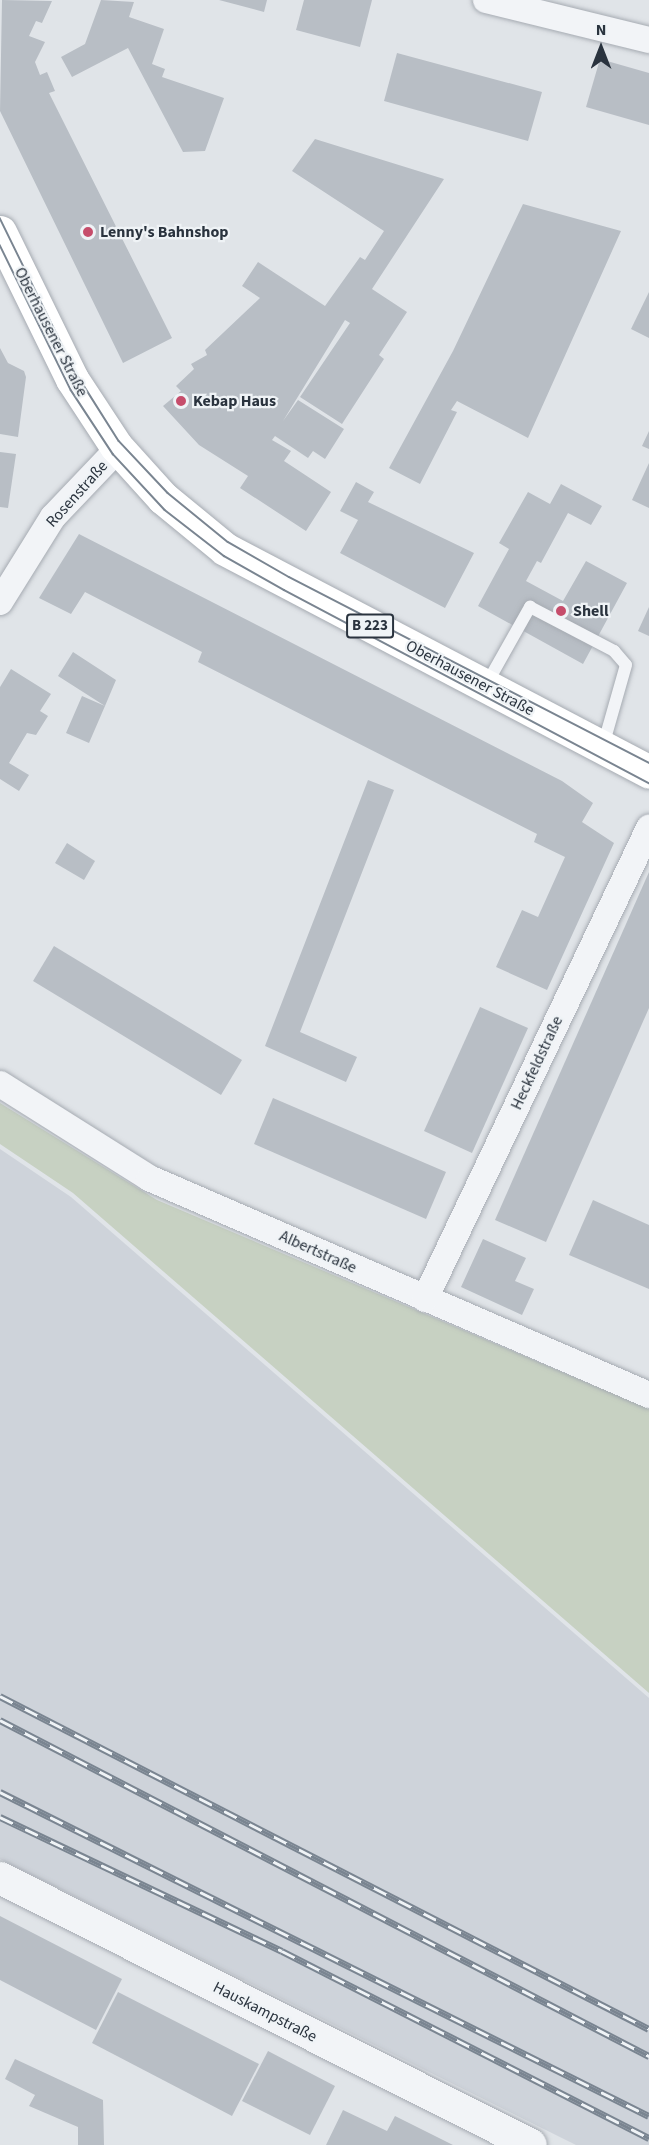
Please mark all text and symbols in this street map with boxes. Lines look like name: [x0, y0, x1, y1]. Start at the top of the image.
north arrow: [571, 18, 631, 78]
text: N: [596, 19, 606, 41]
place label: Lenny's Bahnshop: [100, 222, 228, 242]
marker: Lenny's Bahnshop: [81, 225, 95, 239]
street label: Oberhausener Straße: [10, 264, 92, 400]
place label: Kebap Haus: [193, 391, 276, 411]
marker: Kebap Haus: [174, 394, 188, 408]
street label: Rosenstraße: [42, 457, 112, 531]
place label: Shell: [573, 601, 608, 621]
marker: Shell: [554, 604, 568, 618]
road number: B 223: [346, 614, 394, 638]
street label: Oberhausener Straße: [403, 636, 537, 720]
street label: Heckfeldstraße: [507, 1013, 567, 1113]
street label: Albertstraße: [276, 1226, 360, 1278]
street label: Hauskampstraße: [210, 1978, 320, 2046]

